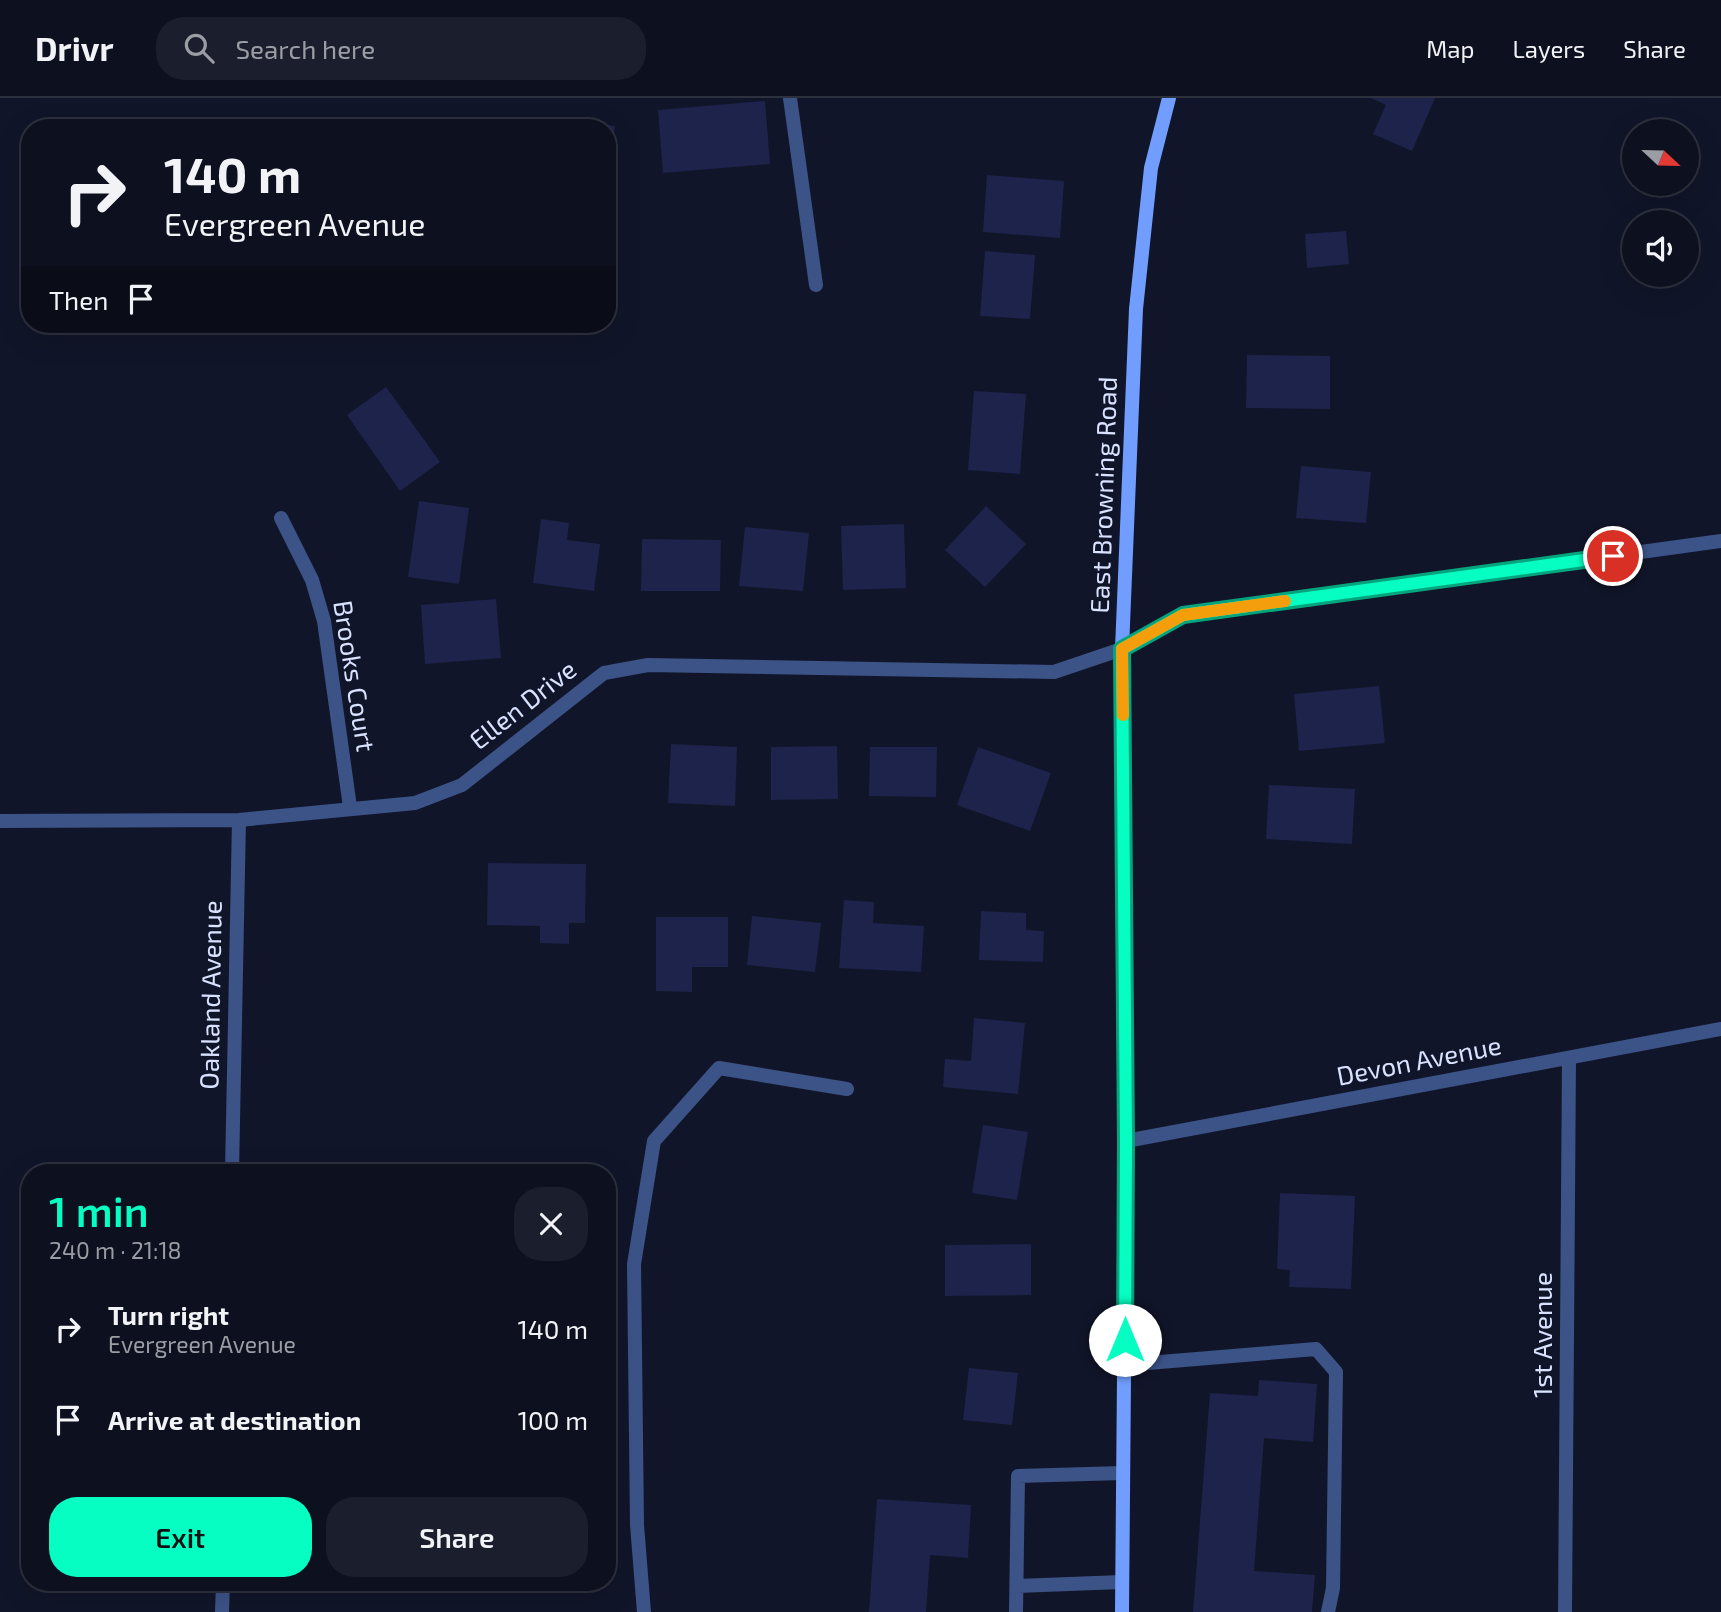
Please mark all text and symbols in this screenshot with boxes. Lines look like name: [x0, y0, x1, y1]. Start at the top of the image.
search box: [156, 17, 646, 80]
text: Drivr: [35, 28, 114, 68]
icon: search: [180, 29, 218, 67]
text: Search here: [236, 33, 375, 64]
text: Map: [1426, 34, 1474, 63]
text: Layers: [1512, 34, 1585, 63]
text: Share: [1623, 34, 1686, 63]
north arrow: [1622, 119, 1699, 196]
map controls: [1622, 119, 1699, 287]
text: 140 m: [164, 144, 301, 203]
icon: right: [49, 147, 140, 238]
text: Evergreen Avenue: [164, 204, 425, 242]
button: sound: [1622, 210, 1699, 287]
icon: arrive: [122, 280, 160, 318]
text: Then: [49, 284, 108, 315]
street label: East Browning Road: [1083, 376, 1122, 614]
pin: [1583, 526, 1643, 586]
icon: arrive: [1594, 537, 1632, 575]
street label: Brooks Court: [328, 598, 383, 754]
street label: Ellen Drive: [463, 653, 582, 755]
street label: Oakland Avenue: [192, 900, 227, 1090]
street label: Devon Avenue: [1334, 1028, 1504, 1091]
text: 1 min: [49, 1185, 149, 1235]
button: close: [514, 1187, 588, 1261]
text: 240 m · 21:18: [49, 1236, 182, 1264]
street label: 1st Avenue: [1526, 1272, 1557, 1398]
text: Turn right: [108, 1299, 229, 1330]
position arrow: [1088, 1303, 1162, 1377]
icon: right: [49, 1310, 87, 1348]
text: 140 m: [517, 1313, 588, 1344]
text: Evergreen Avenue: [108, 1330, 296, 1358]
icon: arrive: [49, 1401, 87, 1439]
text: Arrive at destination: [108, 1404, 361, 1435]
text: 100 m: [518, 1404, 588, 1435]
button: Exit: [49, 1497, 312, 1577]
button: Share: [326, 1497, 588, 1577]

